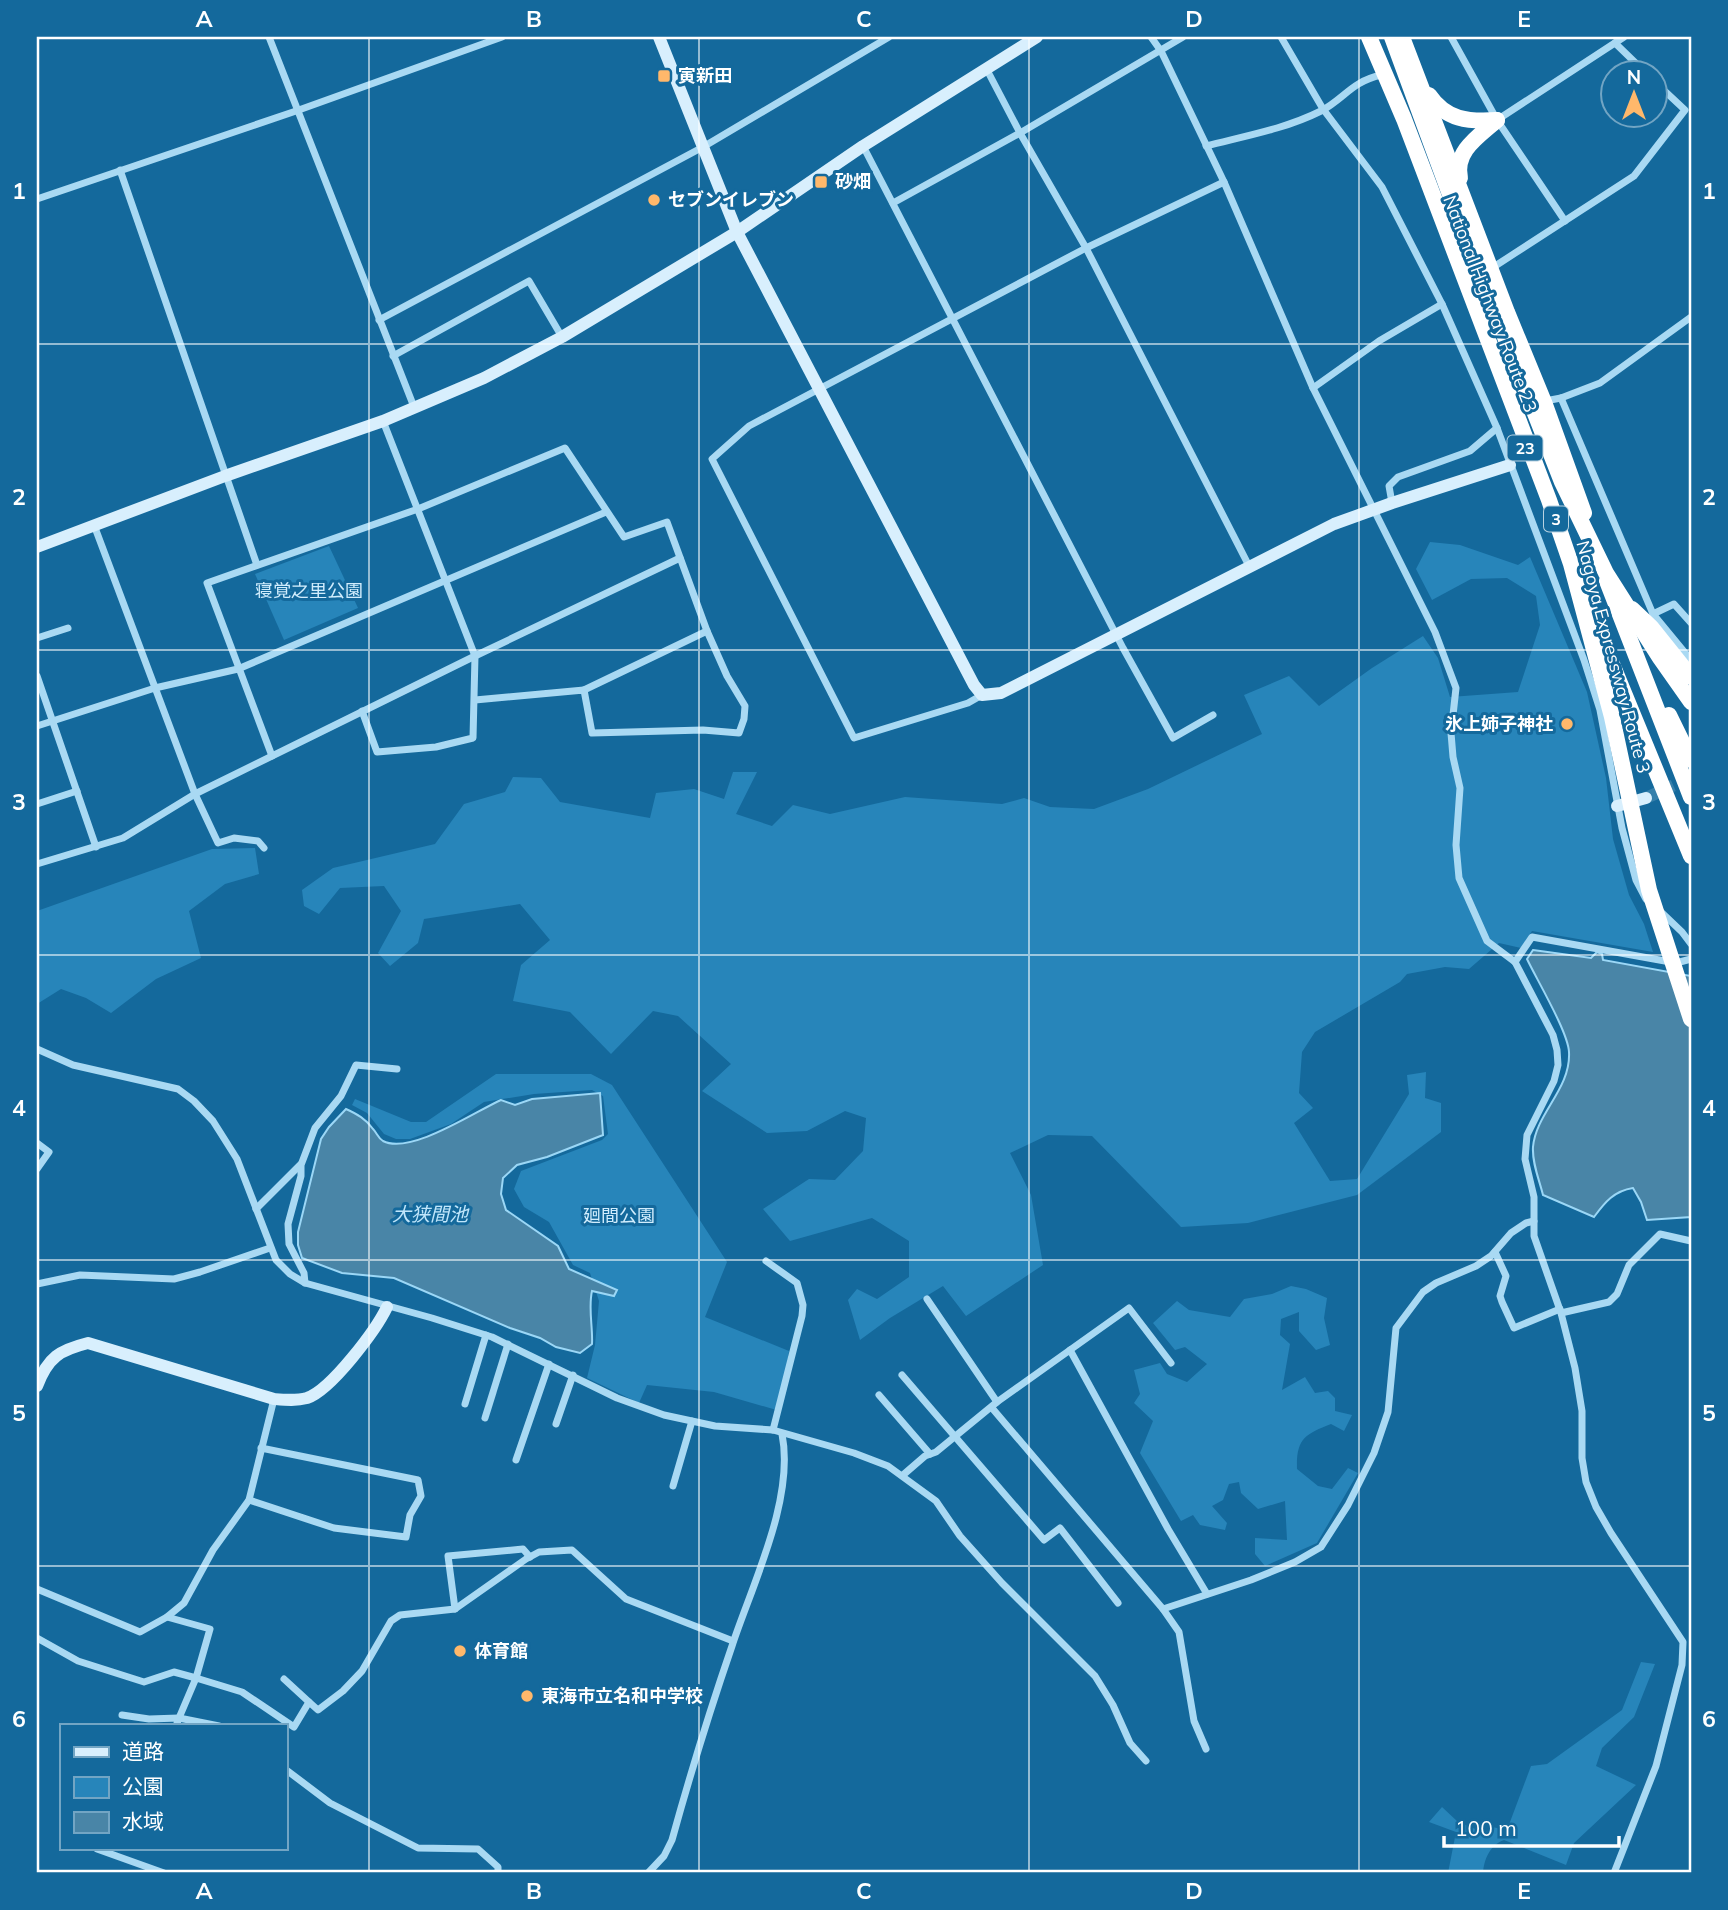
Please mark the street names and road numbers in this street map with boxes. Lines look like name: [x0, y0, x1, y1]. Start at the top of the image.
street label: National Highway Route 23: [1438, 192, 1542, 416]
road number: 23: [1508, 436, 1542, 461]
road number: 3: [1544, 506, 1568, 532]
street label: Nagoya Expressway Route 3: [1571, 538, 1656, 776]

